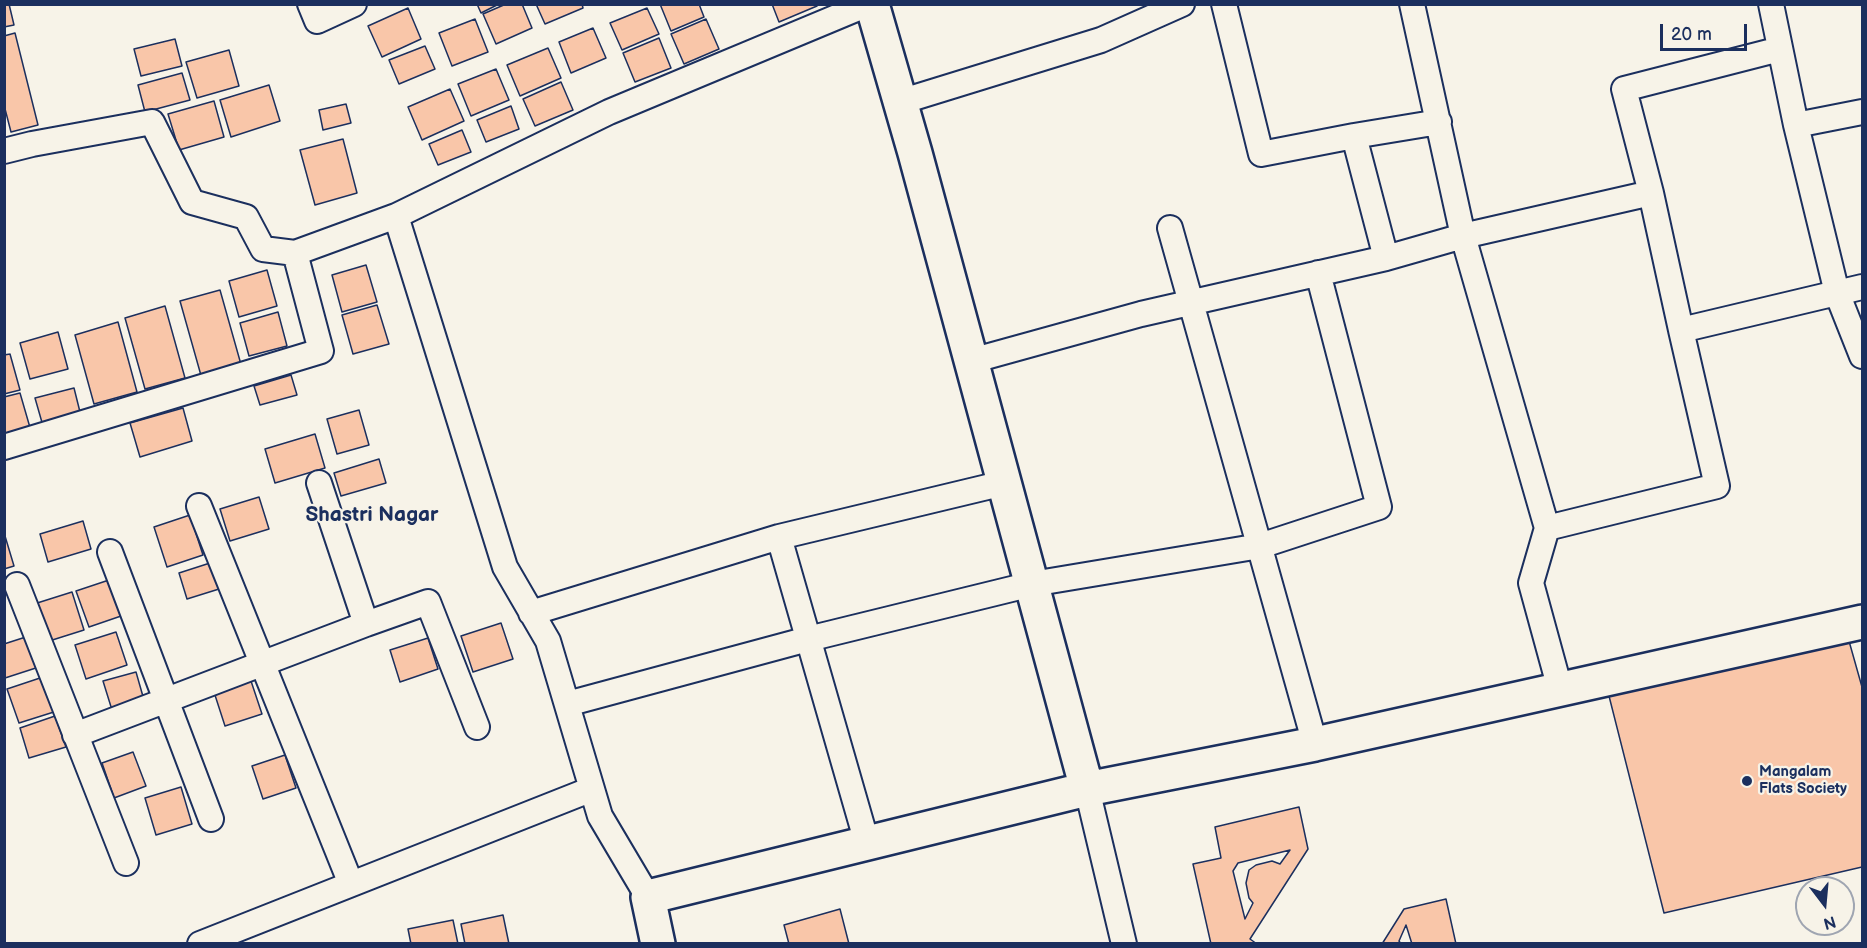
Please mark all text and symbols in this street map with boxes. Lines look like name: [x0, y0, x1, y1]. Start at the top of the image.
scale bar: [1663, 12, 1750, 50]
text: 20 m: [1671, 24, 1712, 45]
district label: Shastri Nagar: [306, 503, 438, 529]
place label: Mangalam Flats Society: [1759, 763, 1847, 798]
marker: Mangalam Flats Society: [1740, 774, 1754, 788]
north arrow: [1795, 876, 1855, 936]
text: N: [1821, 911, 1838, 933]

